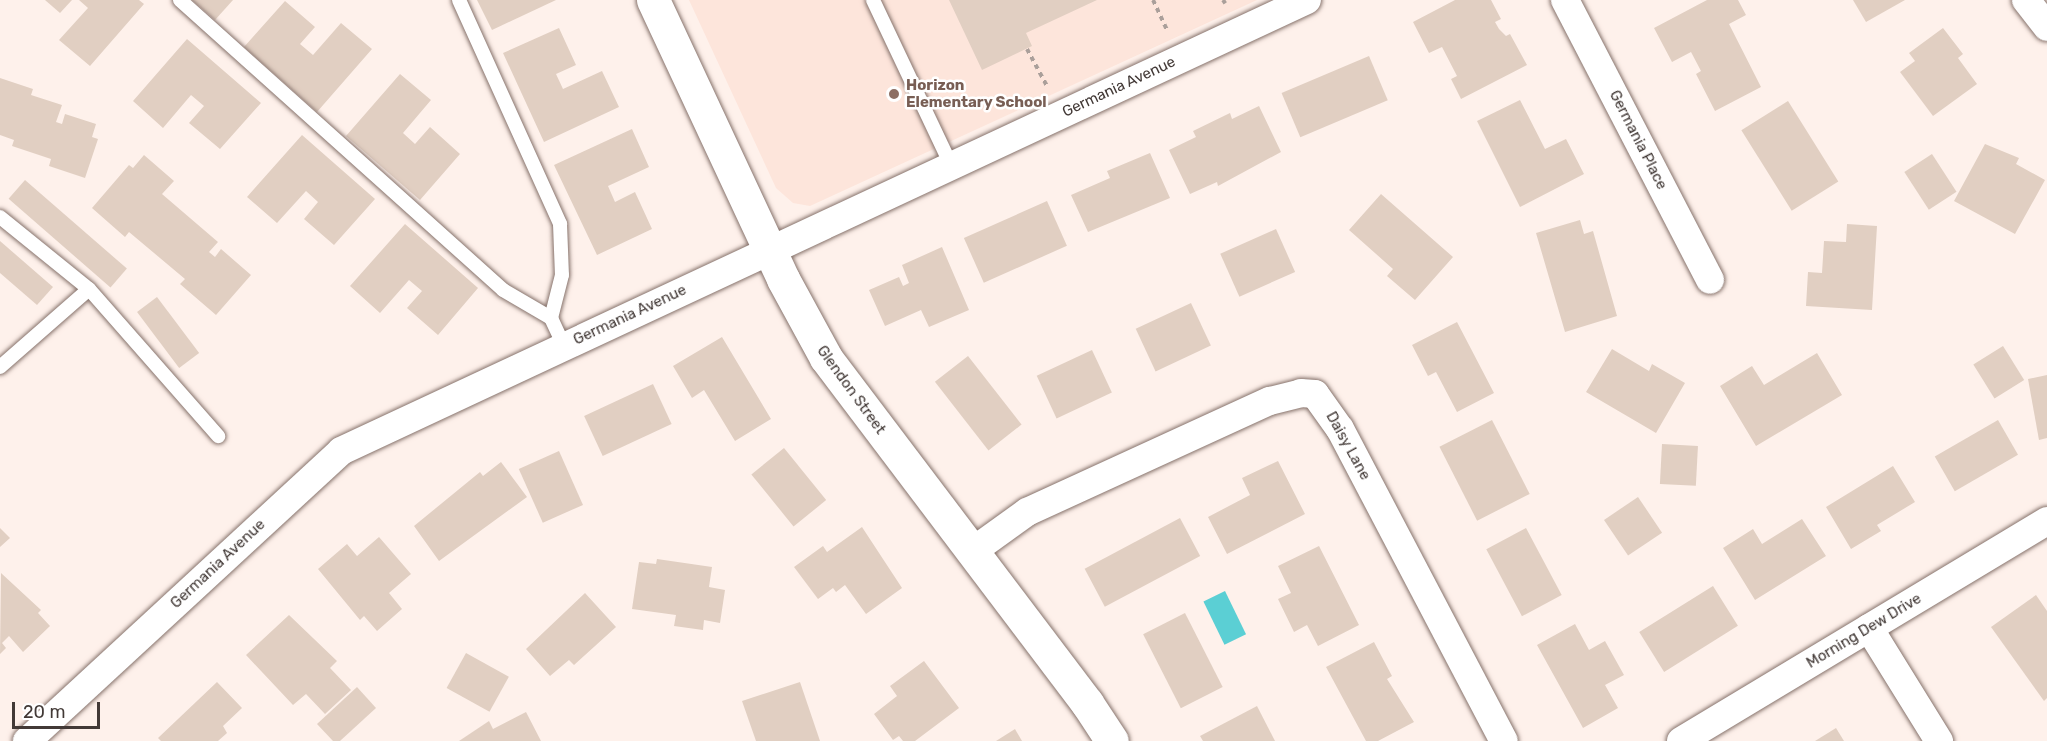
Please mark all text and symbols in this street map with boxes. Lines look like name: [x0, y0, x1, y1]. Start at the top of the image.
street label: Germania Avenue: [1059, 53, 1179, 121]
place label: Horizon Elementary School: [906, 76, 1047, 111]
marker: Horizon Elementary School: [887, 87, 901, 101]
street label: Germania Place: [1605, 87, 1671, 193]
street label: Germania Avenue: [570, 281, 690, 349]
street label: Glendon Street: [813, 342, 889, 438]
street label: Daisy Lane: [1322, 408, 1374, 484]
street label: Germania Avenue: [167, 515, 269, 613]
street label: Morning Dew Drive: [1803, 590, 1925, 672]
scale bar: [15, 690, 104, 728]
text: 20 m: [23, 701, 65, 723]

